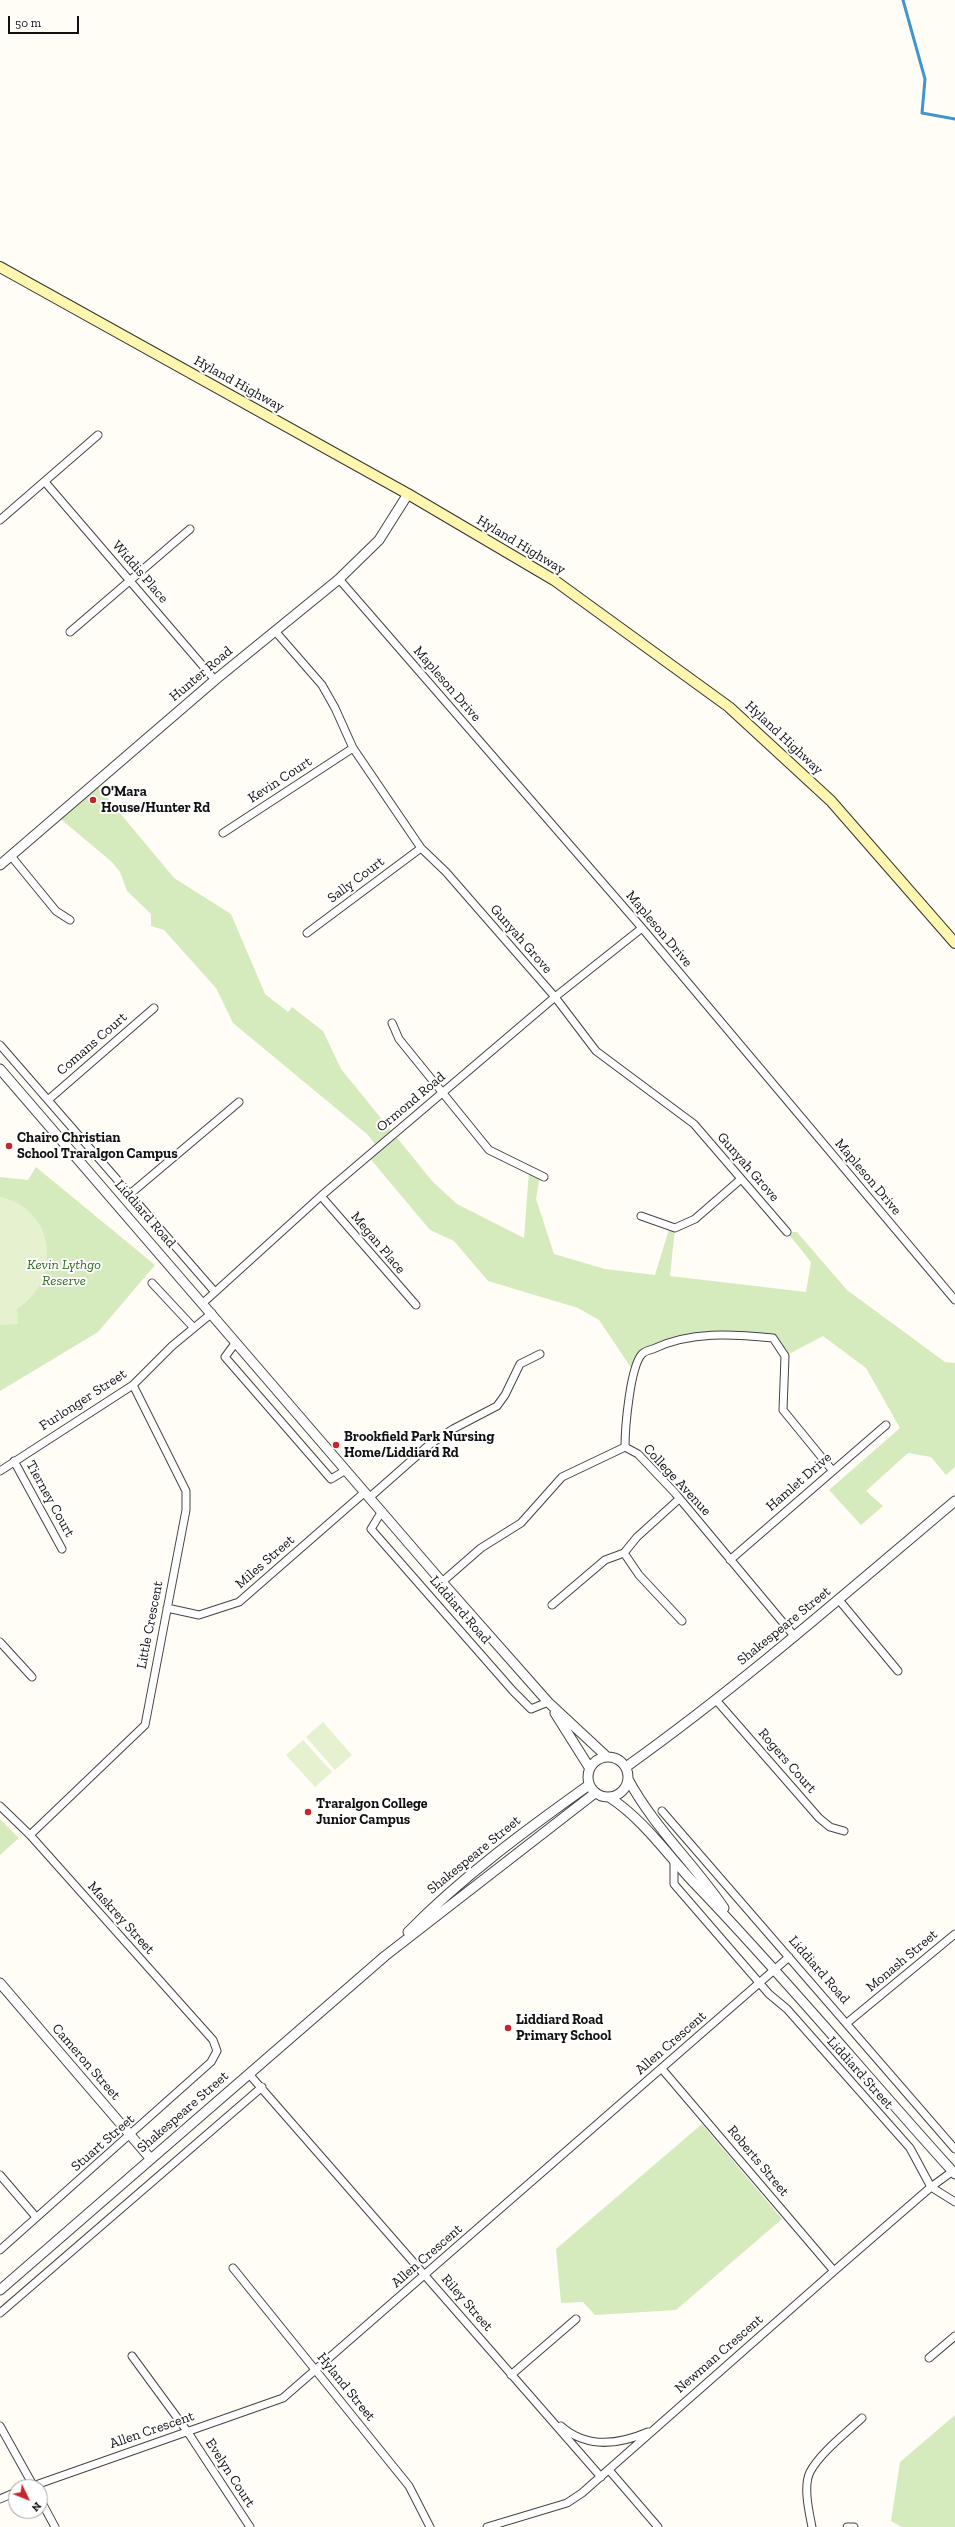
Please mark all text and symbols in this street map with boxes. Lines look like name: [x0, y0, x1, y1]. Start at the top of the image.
scale bar: [10, 8, 81, 34]
text: 50 m: [15, 16, 41, 30]
street label: Hyland Highway: [191, 352, 287, 416]
street label: Hyland Highway: [474, 512, 568, 578]
street label: Widdis Place: [108, 537, 172, 607]
street label: Hunter Road: [166, 643, 236, 705]
street label: Mapleson Drive: [410, 643, 484, 725]
street label: Hyland Highway: [742, 698, 826, 778]
street label: Kevin Court: [245, 753, 315, 807]
place label: O'Mara House/Hunter Rd: [101, 784, 210, 816]
marker: O'Mara House/Hunter Rd: [88, 795, 98, 805]
street label: Sally Court: [324, 853, 388, 907]
street label: Mapleson Drive: [622, 887, 696, 971]
street label: Gunyah Grove: [486, 901, 556, 977]
street label: Comans Court: [53, 1009, 131, 1079]
street label: Ormond Road: [373, 1068, 449, 1136]
street label: Gunyah Grove: [713, 1129, 783, 1205]
place label: Chairo Christian School Traralgon Campus: [17, 1130, 178, 1162]
street label: Mapleson Drive: [831, 1135, 905, 1219]
marker: Chairo Christian School Traralgon Campus: [4, 1141, 14, 1151]
street label: Liddiard Road: [111, 1177, 179, 1251]
street label: Megan Place: [347, 1209, 409, 1277]
park label: Kevin Lythgo Reserve: [27, 1257, 101, 1290]
street label: Furlonger Street: [36, 1366, 130, 1434]
place label: Brookfield Park Nursing Home/Liddiard Rd: [344, 1429, 494, 1462]
marker: Brookfield Park Nursing Home/Liddiard Rd: [331, 1440, 341, 1450]
street label: College Avenue: [639, 1441, 715, 1519]
street label: Hamlet Drive: [763, 1449, 835, 1515]
street label: Tierney Court: [22, 1458, 78, 1540]
street label: Miles Street: [232, 1532, 298, 1592]
street label: Liddiard Road: [426, 1573, 494, 1647]
street label: Little Crescent: [133, 1580, 167, 1670]
street label: Shakespeare Street: [734, 1583, 834, 1669]
street label: Rogers Court: [754, 1725, 820, 1797]
place label: Traralgon College Junior Campus: [316, 1796, 428, 1828]
marker: Traralgon College Junior Campus: [303, 1807, 313, 1817]
street label: Shakespeare Street: [424, 1812, 524, 1898]
street label: Maskrey Street: [84, 1878, 158, 1958]
street label: Monash Street: [863, 1926, 941, 1996]
street label: Liddiard Road: [785, 1933, 853, 2007]
street label: Allen Crescent: [632, 2008, 710, 2078]
place label: Liddiard Road Primary School: [516, 2012, 611, 2044]
street label: Cameron Street: [48, 2020, 124, 2104]
marker: Liddiard Road Primary School: [503, 2023, 513, 2033]
street label: Liddiard Street: [823, 2033, 897, 2113]
street label: Shakespeare Street: [134, 2068, 232, 2156]
street label: Stuart Street: [68, 2111, 138, 2175]
street label: Roberts Street: [724, 2122, 792, 2200]
street label: Allen Crescent: [388, 2221, 466, 2291]
street label: Riley Street: [438, 2271, 496, 2335]
street label: Newman Crescent: [672, 2311, 766, 2397]
street label: Hyland Street: [313, 2349, 379, 2425]
street label: Allen Crescent: [108, 2408, 196, 2452]
street label: Evelyn Court: [202, 2435, 258, 2511]
north arrow: [8, 2479, 48, 2519]
text: N: [29, 2499, 44, 2514]

